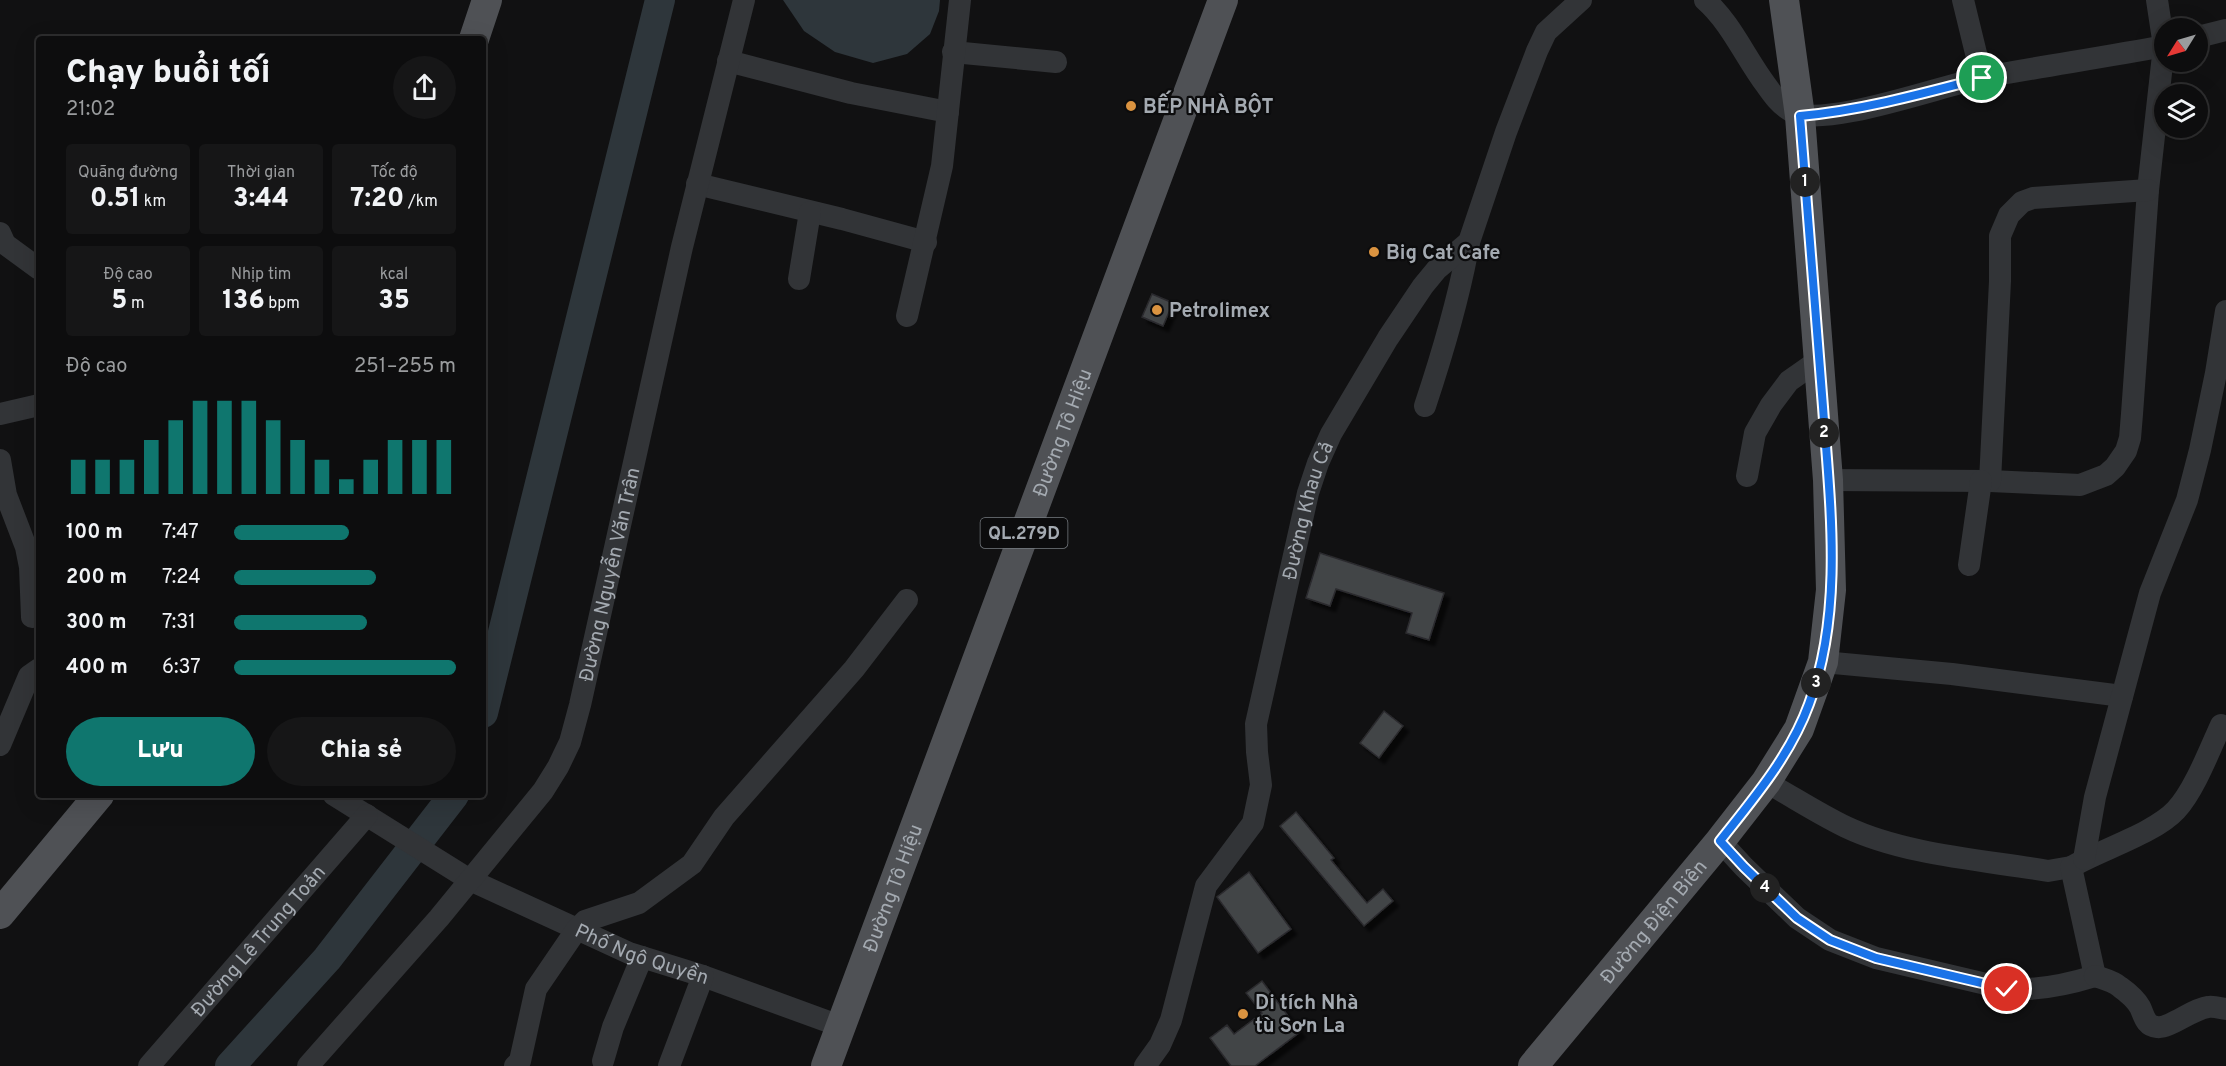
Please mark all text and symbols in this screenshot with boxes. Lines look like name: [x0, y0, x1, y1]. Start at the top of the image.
north arrow: [2154, 18, 2208, 72]
map controls: [2154, 18, 2208, 138]
pin: [1956, 52, 2007, 103]
text: Chạy buổi tối: [66, 53, 270, 95]
button: share: [393, 56, 456, 119]
icon: arrive: [1965, 61, 1998, 94]
button: layers: [2154, 84, 2208, 138]
place label: BẾP NHÀ BỘT: [1143, 90, 1274, 121]
text: 21:02: [66, 97, 115, 123]
marker: BẾP NHÀ BỘT: [1124, 99, 1138, 113]
text: Quãng đường: [78, 163, 178, 183]
text: Thời gian: [227, 163, 295, 183]
text: Tốc độ: [370, 163, 418, 183]
pin: 1: [1790, 167, 1820, 197]
text: 1: [1802, 172, 1808, 192]
text: 0.51: [90, 183, 140, 216]
text: 3:44: [233, 183, 289, 216]
text: 7:20: [350, 183, 404, 216]
text: km: [140, 192, 166, 212]
text: /km: [404, 192, 438, 212]
place label: Big Cat Cafe: [1386, 241, 1500, 267]
marker: Big Cat Cafe: [1367, 245, 1381, 259]
text: Độ cao: [103, 265, 153, 285]
text: Nhịp tim: [231, 265, 291, 285]
text: kcal: [380, 265, 408, 285]
text: 5: [111, 285, 127, 318]
text: 136: [222, 285, 265, 318]
text: 35: [378, 285, 410, 318]
text: m: [127, 294, 145, 314]
text: bpm: [265, 294, 300, 314]
place label: Petrolimex: [1169, 299, 1270, 325]
marker: Petrolimex: [1150, 303, 1164, 317]
text: Độ cao: [66, 354, 127, 380]
text: 251–255 m: [354, 354, 456, 380]
street label: Đường Tô Hiệu: [1028, 365, 1100, 501]
pin: 2: [1809, 418, 1839, 448]
text: 2: [1819, 423, 1829, 443]
street label: Đường Khau Cả: [1278, 438, 1341, 583]
street label: Đường Nguyễn Văn Trân: [575, 465, 648, 684]
road number: QL.279D: [980, 518, 1068, 548]
text: 100 m: [66, 520, 123, 546]
text: 7:47: [162, 520, 199, 546]
text: 200 m: [66, 565, 127, 591]
text: 7:24: [162, 565, 201, 591]
text: 300 m: [66, 610, 127, 636]
text: 7:31: [162, 610, 196, 636]
text: 400 m: [66, 655, 128, 681]
text: 6:37: [162, 655, 201, 681]
pin: 3: [1801, 668, 1831, 698]
text: 3: [1811, 673, 1821, 693]
button: Lưu: [66, 717, 255, 786]
button: Chia sẻ: [267, 717, 456, 786]
street label: Đường Tô Hiệu: [858, 821, 930, 956]
street label: Đường Điện Biên: [1595, 855, 1714, 990]
street label: Đường Lê Trung Toản: [186, 861, 333, 1023]
pin: 4: [1750, 873, 1780, 903]
text: 4: [1760, 878, 1770, 898]
street label: Phố Ngô Quyền: [570, 919, 712, 992]
pin: [1981, 963, 2032, 1014]
icon: check: [1990, 972, 2023, 1005]
place label: Di tích Nhà tù Sơn La: [1255, 991, 1358, 1040]
marker: Di tích Nhà tù Sơn La: [1236, 1007, 1250, 1021]

